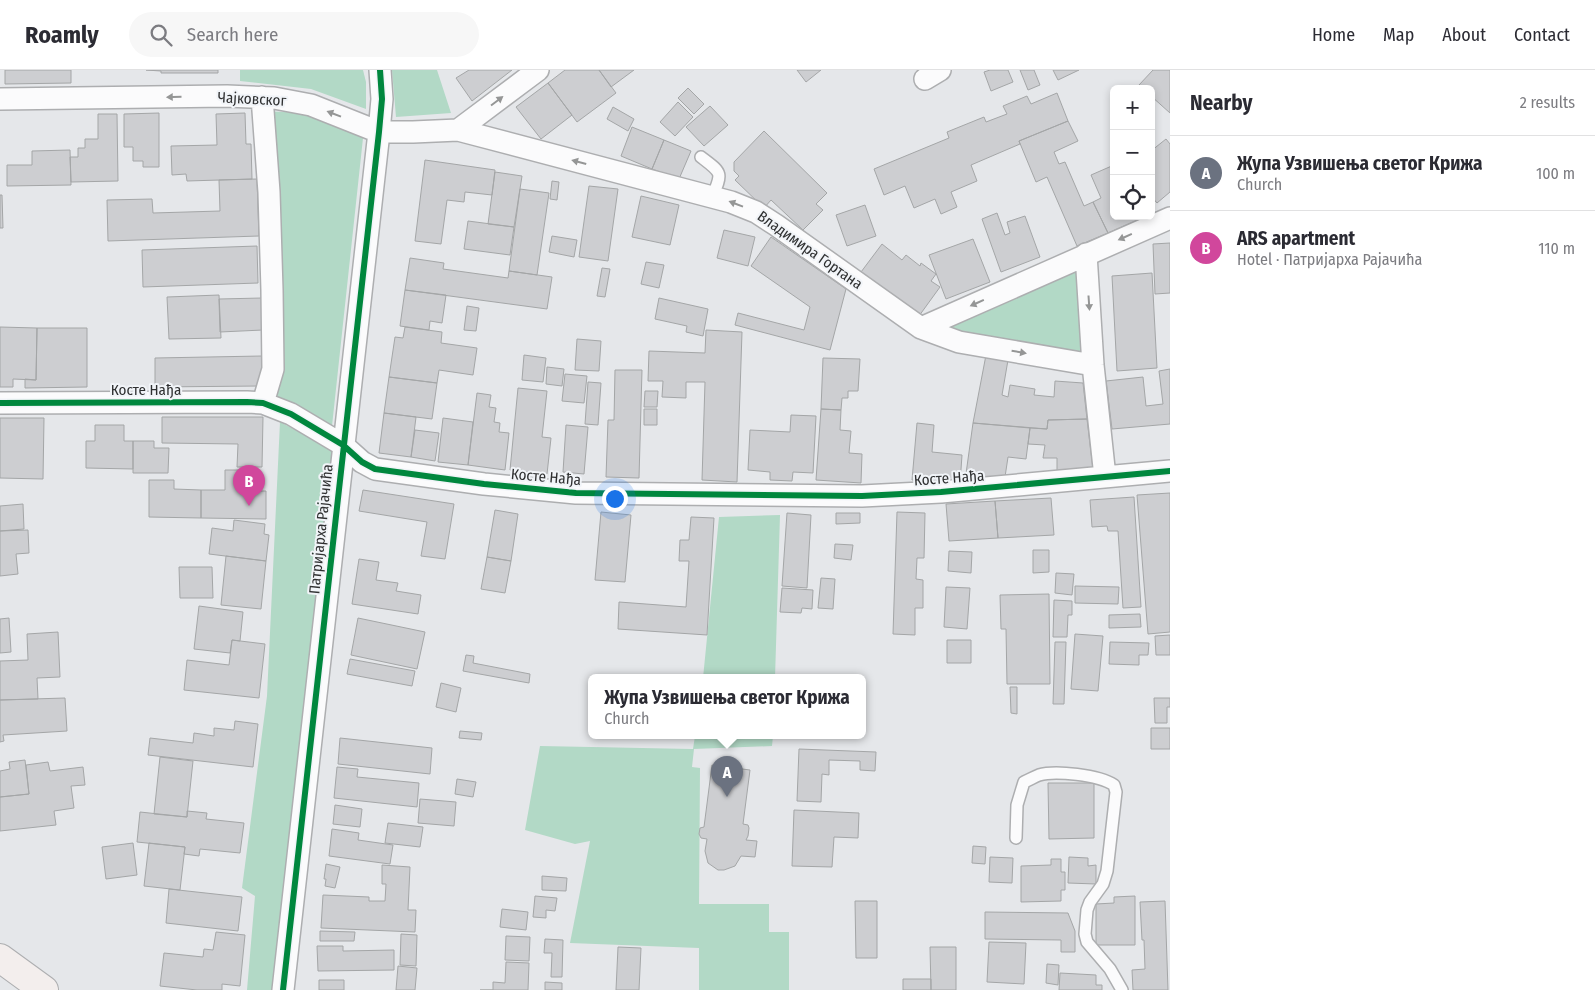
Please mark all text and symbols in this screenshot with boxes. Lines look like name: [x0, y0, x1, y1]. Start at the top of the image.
search box: [129, 12, 479, 57]
text: Roamly: [25, 21, 99, 49]
icon: search: [147, 21, 175, 49]
text: Search here: [187, 23, 278, 46]
text: Home: [1312, 24, 1355, 46]
text: Map: [1383, 24, 1414, 46]
text: About: [1442, 24, 1486, 46]
text: Contact: [1514, 24, 1570, 46]
map controls: [1110, 85, 1155, 220]
button: +: [1110, 85, 1155, 130]
street label: Чајковског: [217, 88, 287, 110]
text: Nearby: [1190, 90, 1252, 116]
one-way arrow: [165, 93, 181, 101]
text: 2 results: [1520, 93, 1575, 112]
one-way arrow: [490, 95, 503, 106]
one-way arrow: [326, 110, 341, 118]
button: −: [1110, 130, 1155, 175]
text: Жупа Узвишења светог Крижа: [1237, 152, 1482, 175]
one-way arrow: [571, 157, 586, 165]
text: A: [1202, 164, 1210, 183]
text: 100 m: [1536, 164, 1575, 183]
button: locate: [1110, 175, 1155, 220]
text: Church: [1237, 175, 1282, 194]
one-way arrow: [728, 200, 743, 208]
street label: Владимира Гортана: [754, 207, 866, 293]
text: ARS apartment: [1237, 227, 1355, 250]
one-way arrow: [1118, 233, 1132, 241]
text: B: [1202, 239, 1210, 258]
text: 110 m: [1538, 239, 1575, 258]
text: Hotel · Патријарха Рајачића: [1237, 250, 1422, 269]
one-way arrow: [1085, 295, 1093, 311]
one-way arrow: [970, 300, 984, 308]
one-way arrow: [1011, 349, 1027, 357]
street label: Косте Нађа: [111, 381, 181, 399]
street label: Патријарха Рајачића: [305, 463, 337, 595]
pin: B: [233, 465, 265, 506]
street label: Косте Нађа: [510, 465, 582, 489]
street label: Косте Нађа: [913, 467, 985, 489]
your location: [602, 486, 628, 512]
popup: [588, 674, 866, 739]
text: Жупа Узвишења светог Крижа: [604, 686, 850, 709]
text: Church: [604, 709, 649, 728]
pin: A: [711, 756, 743, 797]

